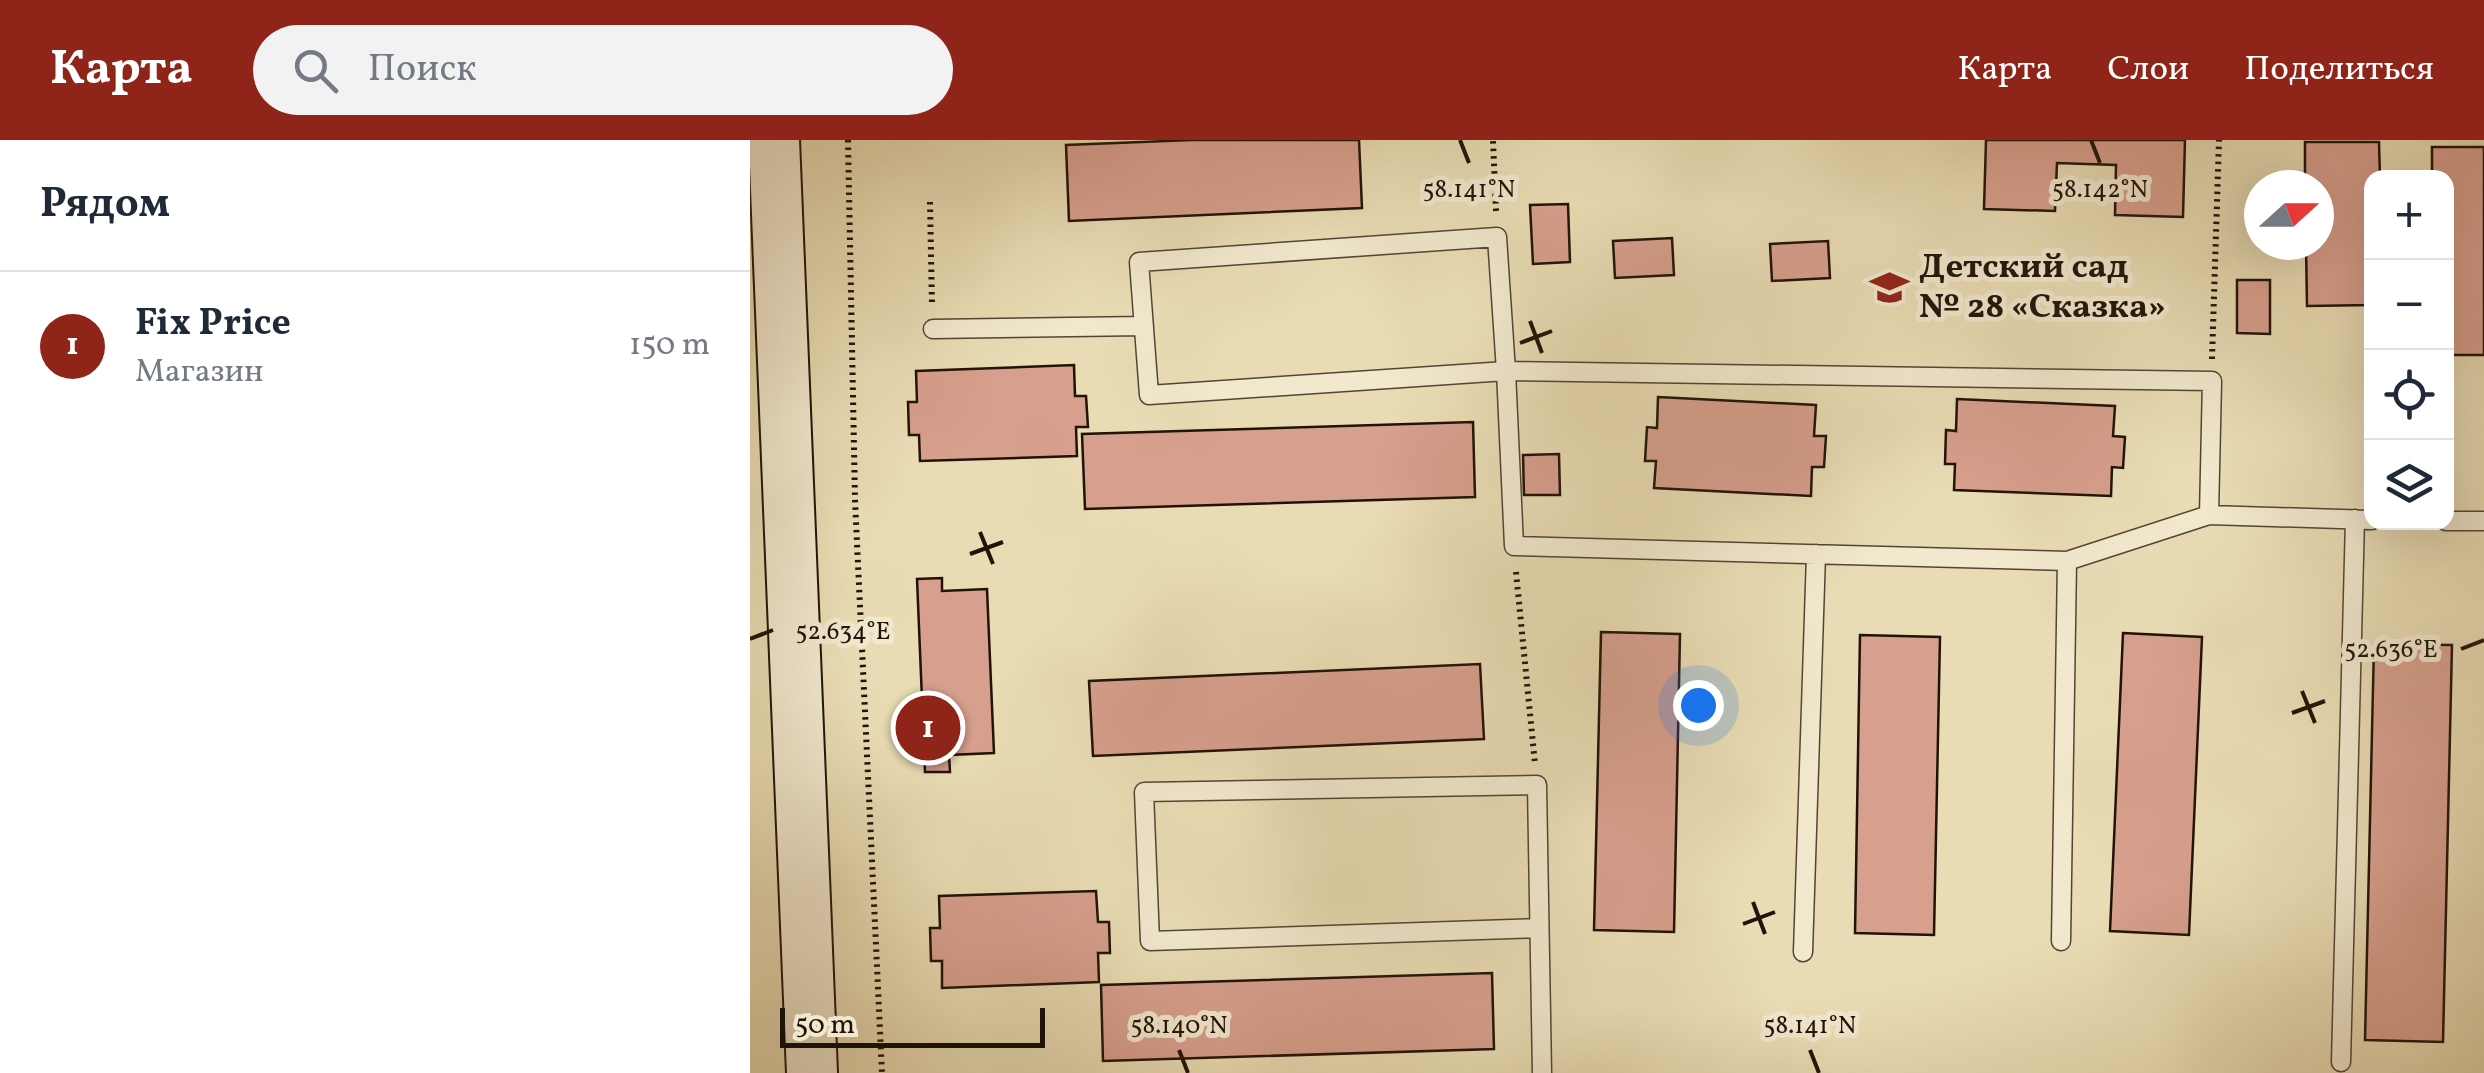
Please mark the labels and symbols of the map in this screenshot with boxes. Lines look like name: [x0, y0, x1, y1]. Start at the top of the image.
north arrow: [2244, 170, 2334, 260]
text: 58.141°N: [1423, 173, 1515, 208]
text: 58.142°N: [2052, 173, 2148, 208]
place label: Детский сад № 28 «Сказка»: [1919, 244, 2166, 332]
school or university icon: Детский сад № 28 «Сказка»: [1868, 267, 1910, 309]
text: 52.634°E: [795, 615, 891, 650]
text: 52.636°E: [2344, 633, 2438, 668]
your location: [1673, 680, 1724, 731]
pin: 1: [896, 690, 960, 766]
scale bar: [780, 1003, 1045, 1048]
text: 58.140°N: [1130, 1009, 1228, 1044]
text: 58.141°N: [1764, 1009, 1856, 1044]

